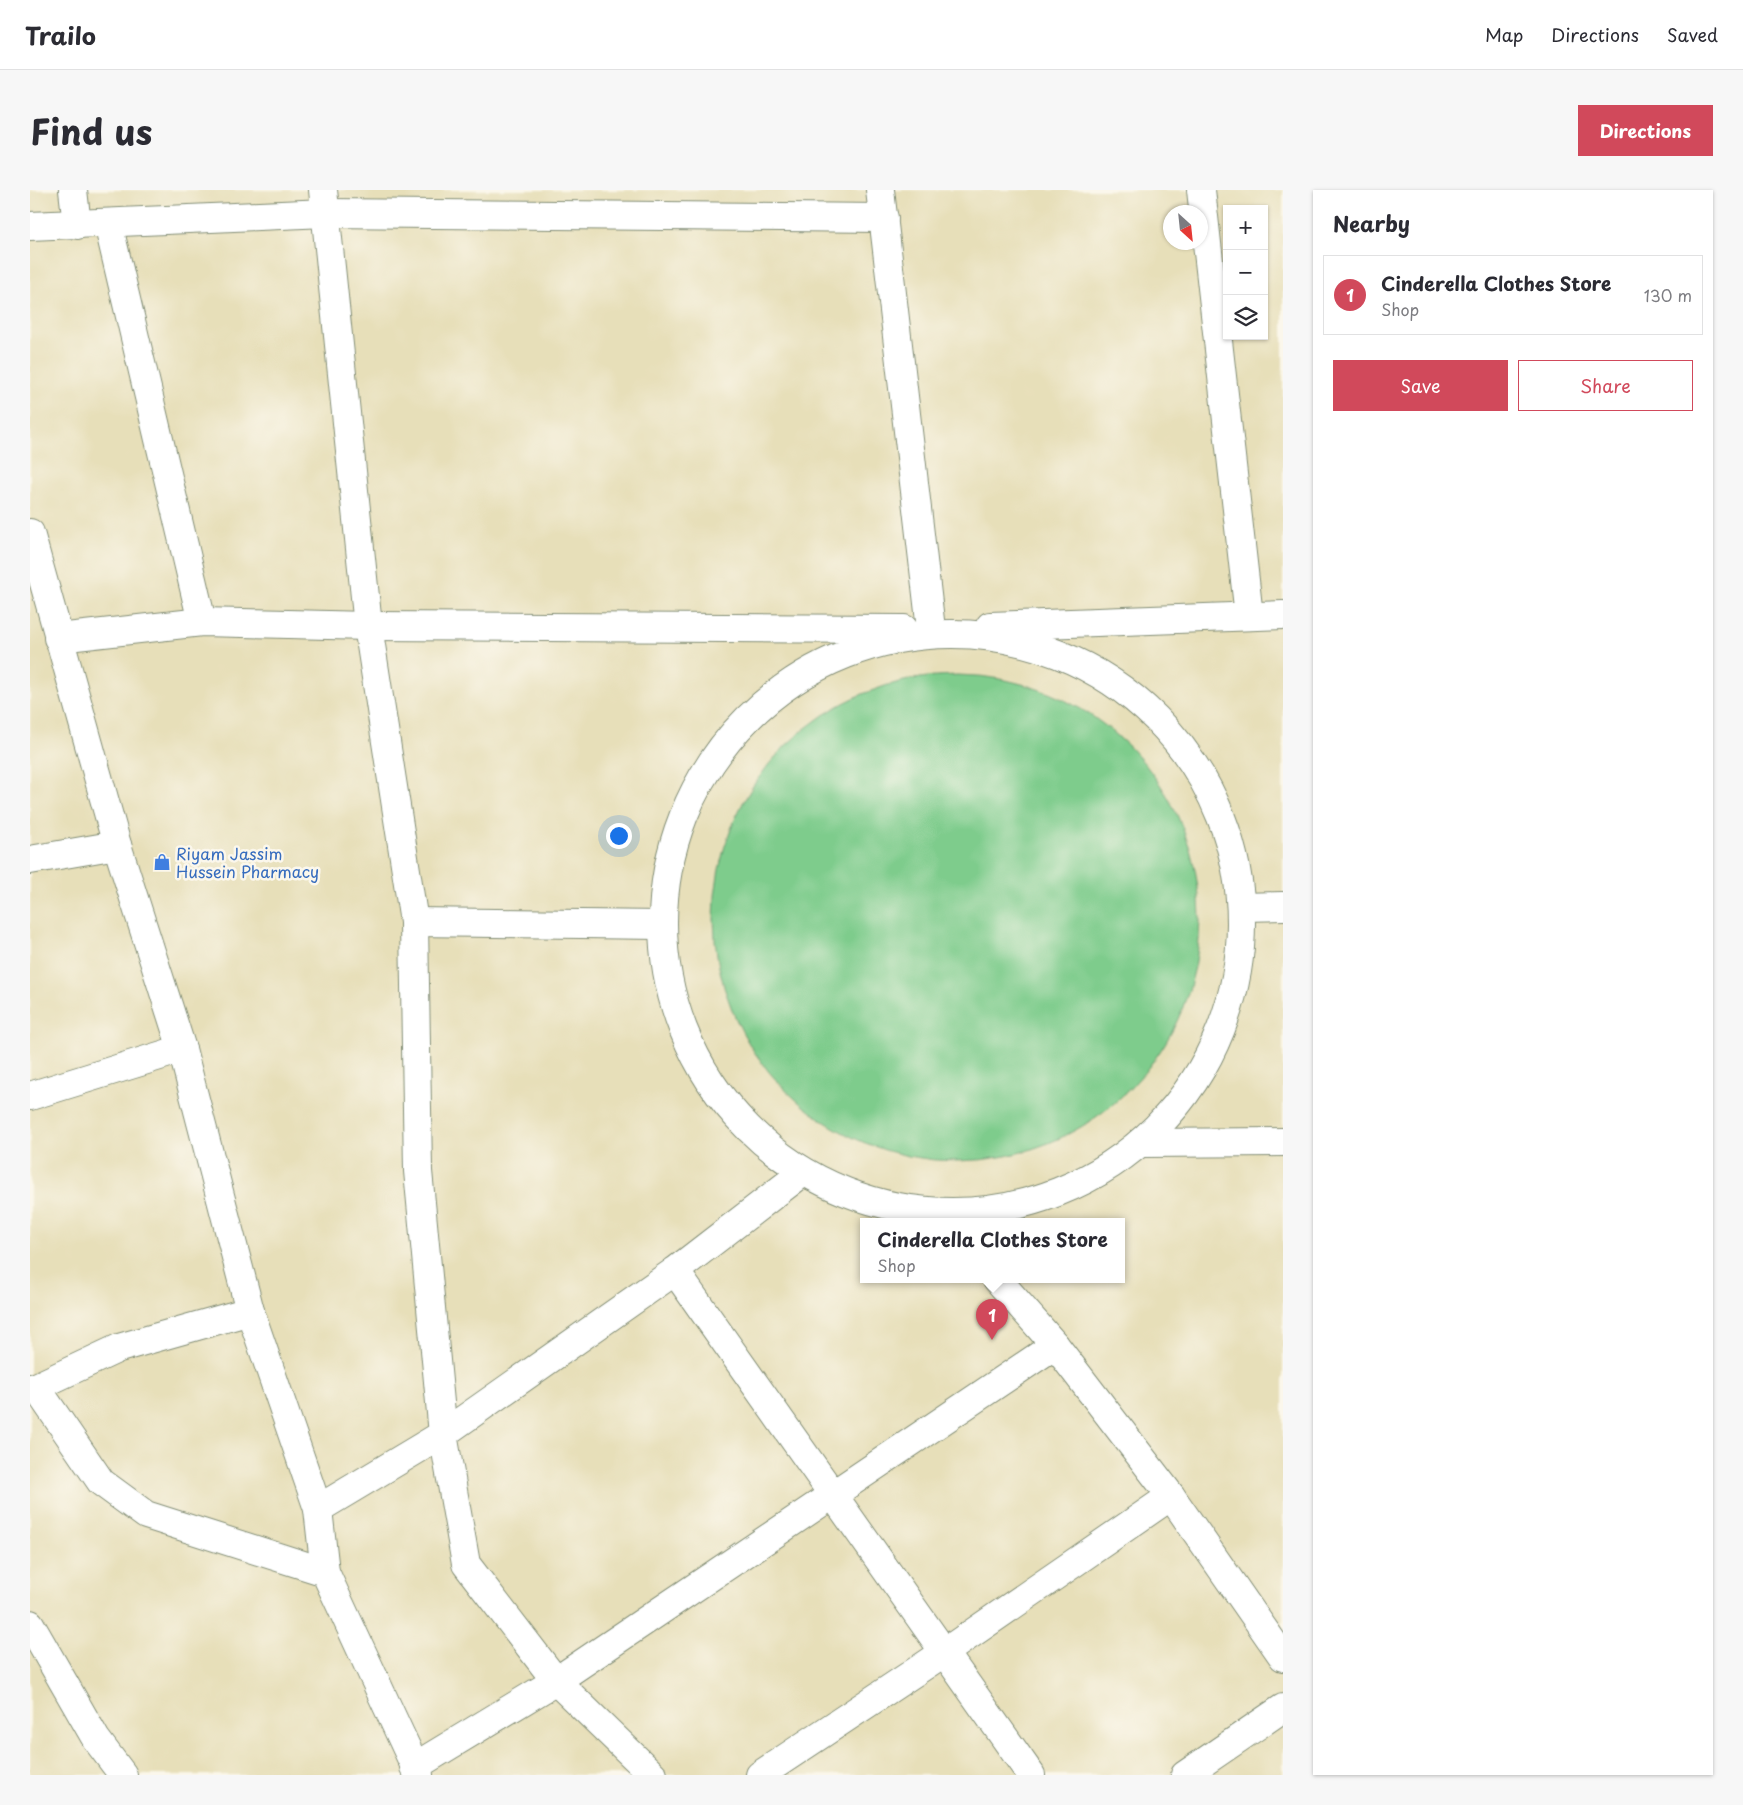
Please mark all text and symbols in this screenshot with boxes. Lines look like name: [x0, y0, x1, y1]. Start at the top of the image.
text: Trailo: [25, 17, 96, 53]
text: Map: [1485, 21, 1523, 48]
text: Directions: [1551, 21, 1639, 48]
text: Saved: [1667, 21, 1718, 48]
text: Find us: [30, 104, 152, 157]
button: Directions: [1578, 105, 1713, 156]
north arrow: [1163, 205, 1208, 250]
map controls: [1223, 205, 1268, 340]
button: +: [1223, 205, 1268, 250]
text: Nearby: [1333, 207, 1410, 239]
button: −: [1223, 250, 1268, 295]
text: Cinderella Clothes Store: [1381, 269, 1611, 297]
text: 1: [1346, 283, 1354, 307]
text: 130 m: [1644, 283, 1692, 307]
button: layers: [1223, 295, 1268, 340]
text: Shop: [1381, 297, 1419, 321]
button: Save: [1333, 360, 1508, 411]
button: Share: [1518, 360, 1693, 411]
your location: [606, 823, 632, 849]
place label: Riyam Jassim Hussein Pharmacy: [176, 841, 319, 883]
shop icon: Riyam Jassim Hussein Pharmacy: [152, 852, 172, 872]
popup: [860, 1218, 1125, 1283]
text: Cinderella Clothes Store: [877, 1225, 1108, 1253]
text: Shop: [877, 1253, 916, 1277]
pin: 1: [976, 1299, 1008, 1340]

